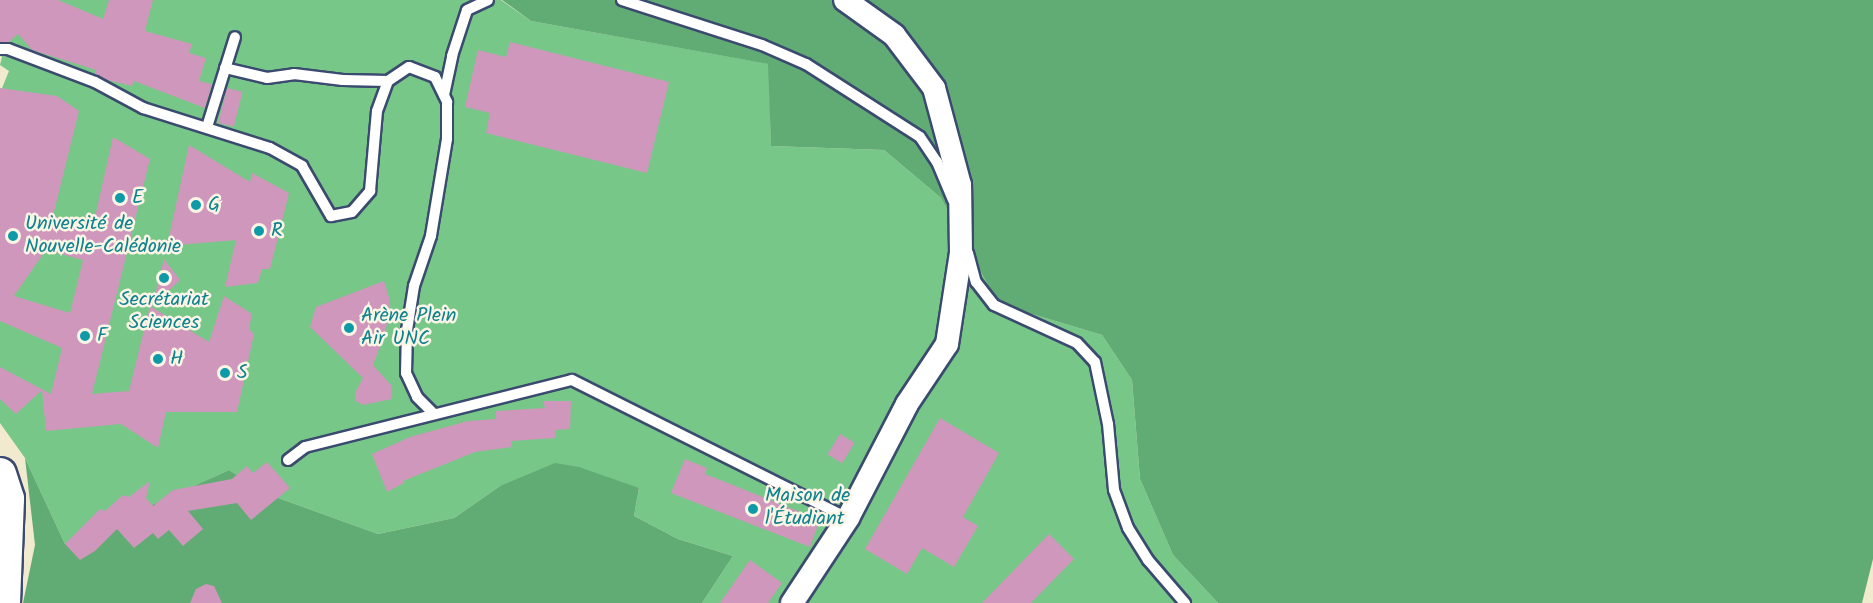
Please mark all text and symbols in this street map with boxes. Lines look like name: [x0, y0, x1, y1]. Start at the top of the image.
place label: E: [132, 186, 144, 210]
marker: E: [113, 191, 127, 205]
place label: G: [208, 193, 220, 217]
marker: G: [189, 198, 203, 212]
place label: Université de Nouvelle-Calédonie: [25, 213, 181, 260]
place label: R: [271, 219, 283, 243]
marker: R: [252, 224, 266, 238]
marker: Université de Nouvelle-Calédonie: [6, 229, 20, 243]
marker: Secrétariat Sciences: [157, 271, 171, 285]
place label: Secrétariat Sciences: [119, 288, 209, 335]
place label: Arène Plein Air UNC: [361, 304, 456, 351]
marker: Arène Plein Air UNC: [342, 321, 356, 335]
place label: F: [97, 324, 107, 348]
marker: F: [78, 329, 92, 343]
place label: H: [170, 347, 183, 371]
marker: H: [151, 352, 165, 366]
place label: S: [237, 361, 248, 385]
marker: S: [218, 366, 232, 380]
place label: Maison de l'Étudiant: [765, 485, 850, 532]
marker: Maison de l'Étudiant: [746, 502, 760, 516]

